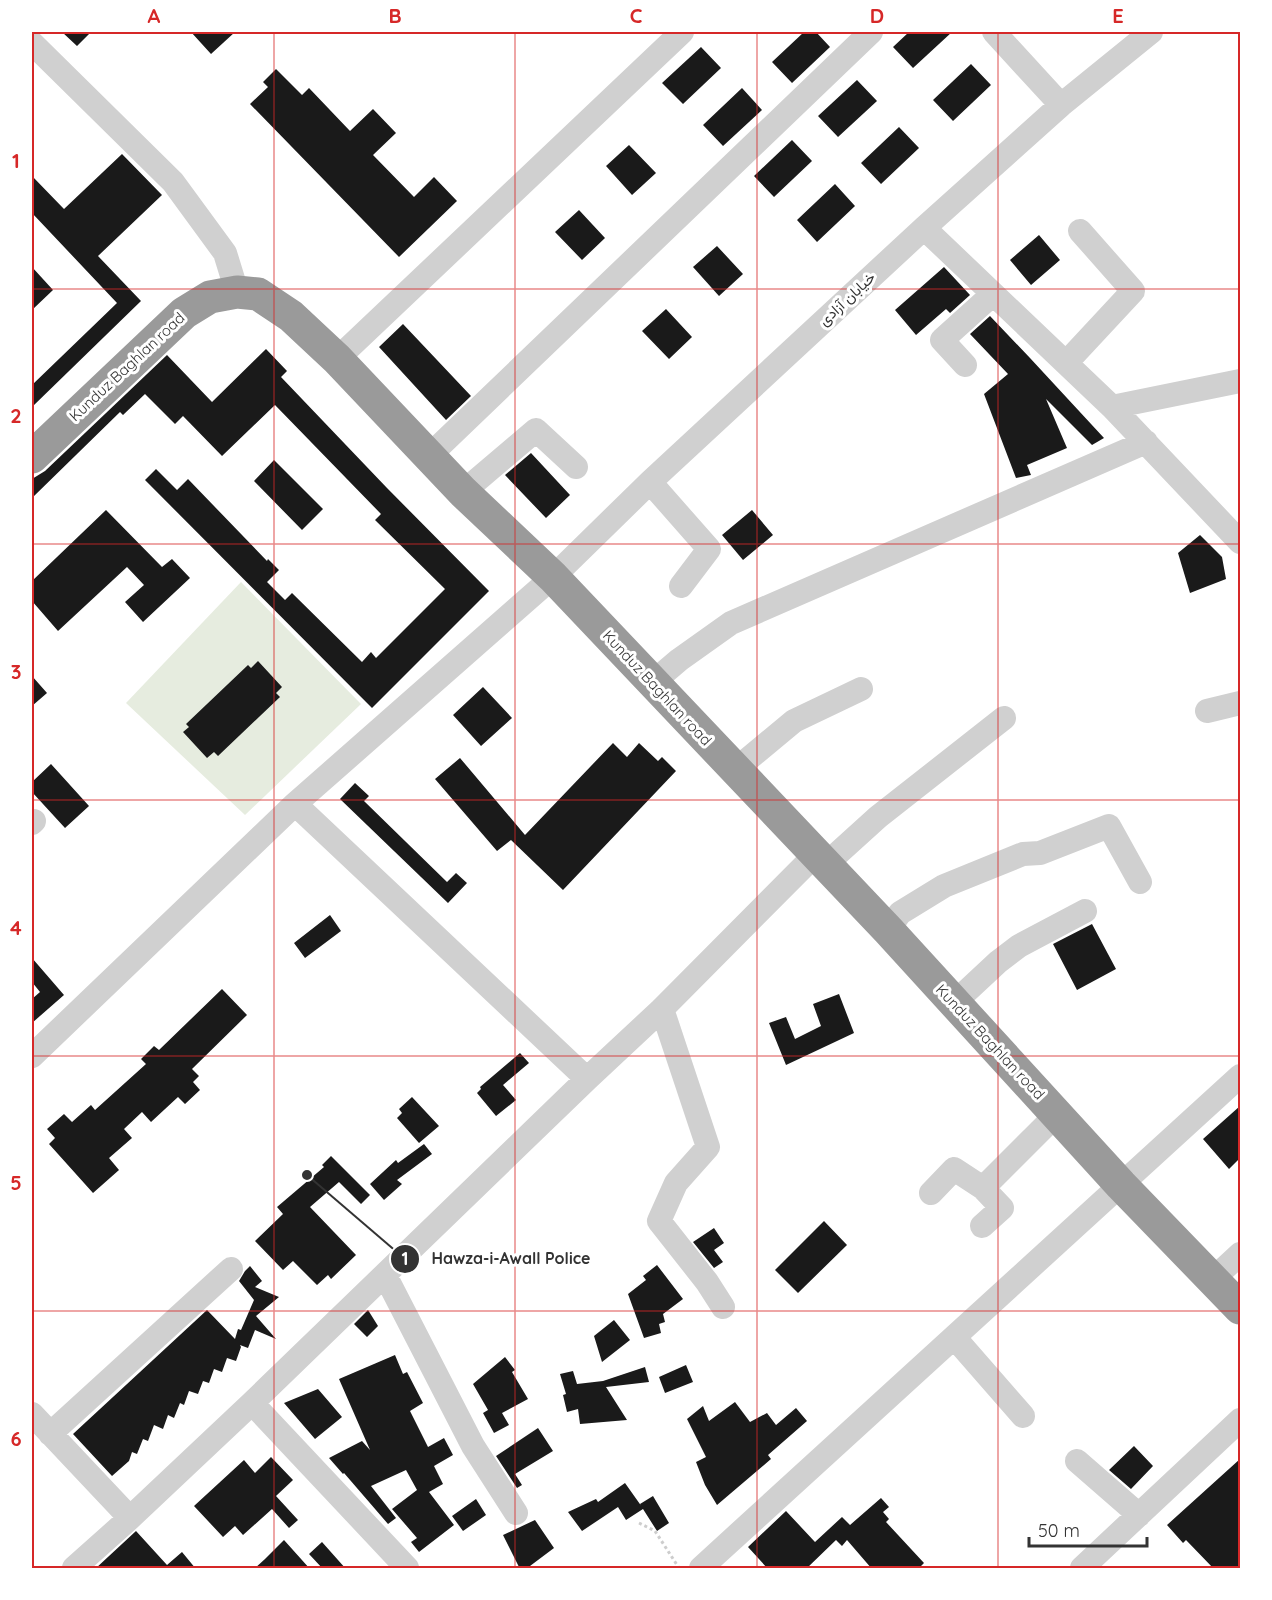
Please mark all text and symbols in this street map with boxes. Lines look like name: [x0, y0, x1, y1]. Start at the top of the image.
text: A: [148, 3, 161, 28]
text: B: [388, 3, 402, 28]
text: C: [630, 3, 643, 28]
text: D: [870, 3, 884, 28]
text: E: [1112, 3, 1124, 28]
text: 1: [12, 148, 20, 173]
street label: خیابان آزادی: [814, 268, 880, 330]
street label: Kunduz Baghlan road: [65, 308, 188, 425]
text: 2: [10, 403, 22, 428]
street label: Kunduz Baghlan road: [599, 626, 716, 749]
text: 3: [11, 659, 21, 684]
text: 4: [10, 915, 22, 940]
street label: Kunduz Baghlan road: [932, 980, 1049, 1103]
text: 5: [10, 1170, 22, 1195]
callout: Hawza-i-Awall Police: [390, 1242, 603, 1276]
text: 1: [401, 1247, 409, 1270]
text: Hawza-i-Awall Police: [432, 1248, 590, 1268]
text: 6: [10, 1426, 22, 1451]
scale bar: [1029, 1510, 1148, 1548]
text: 50 m: [1038, 1519, 1080, 1542]

